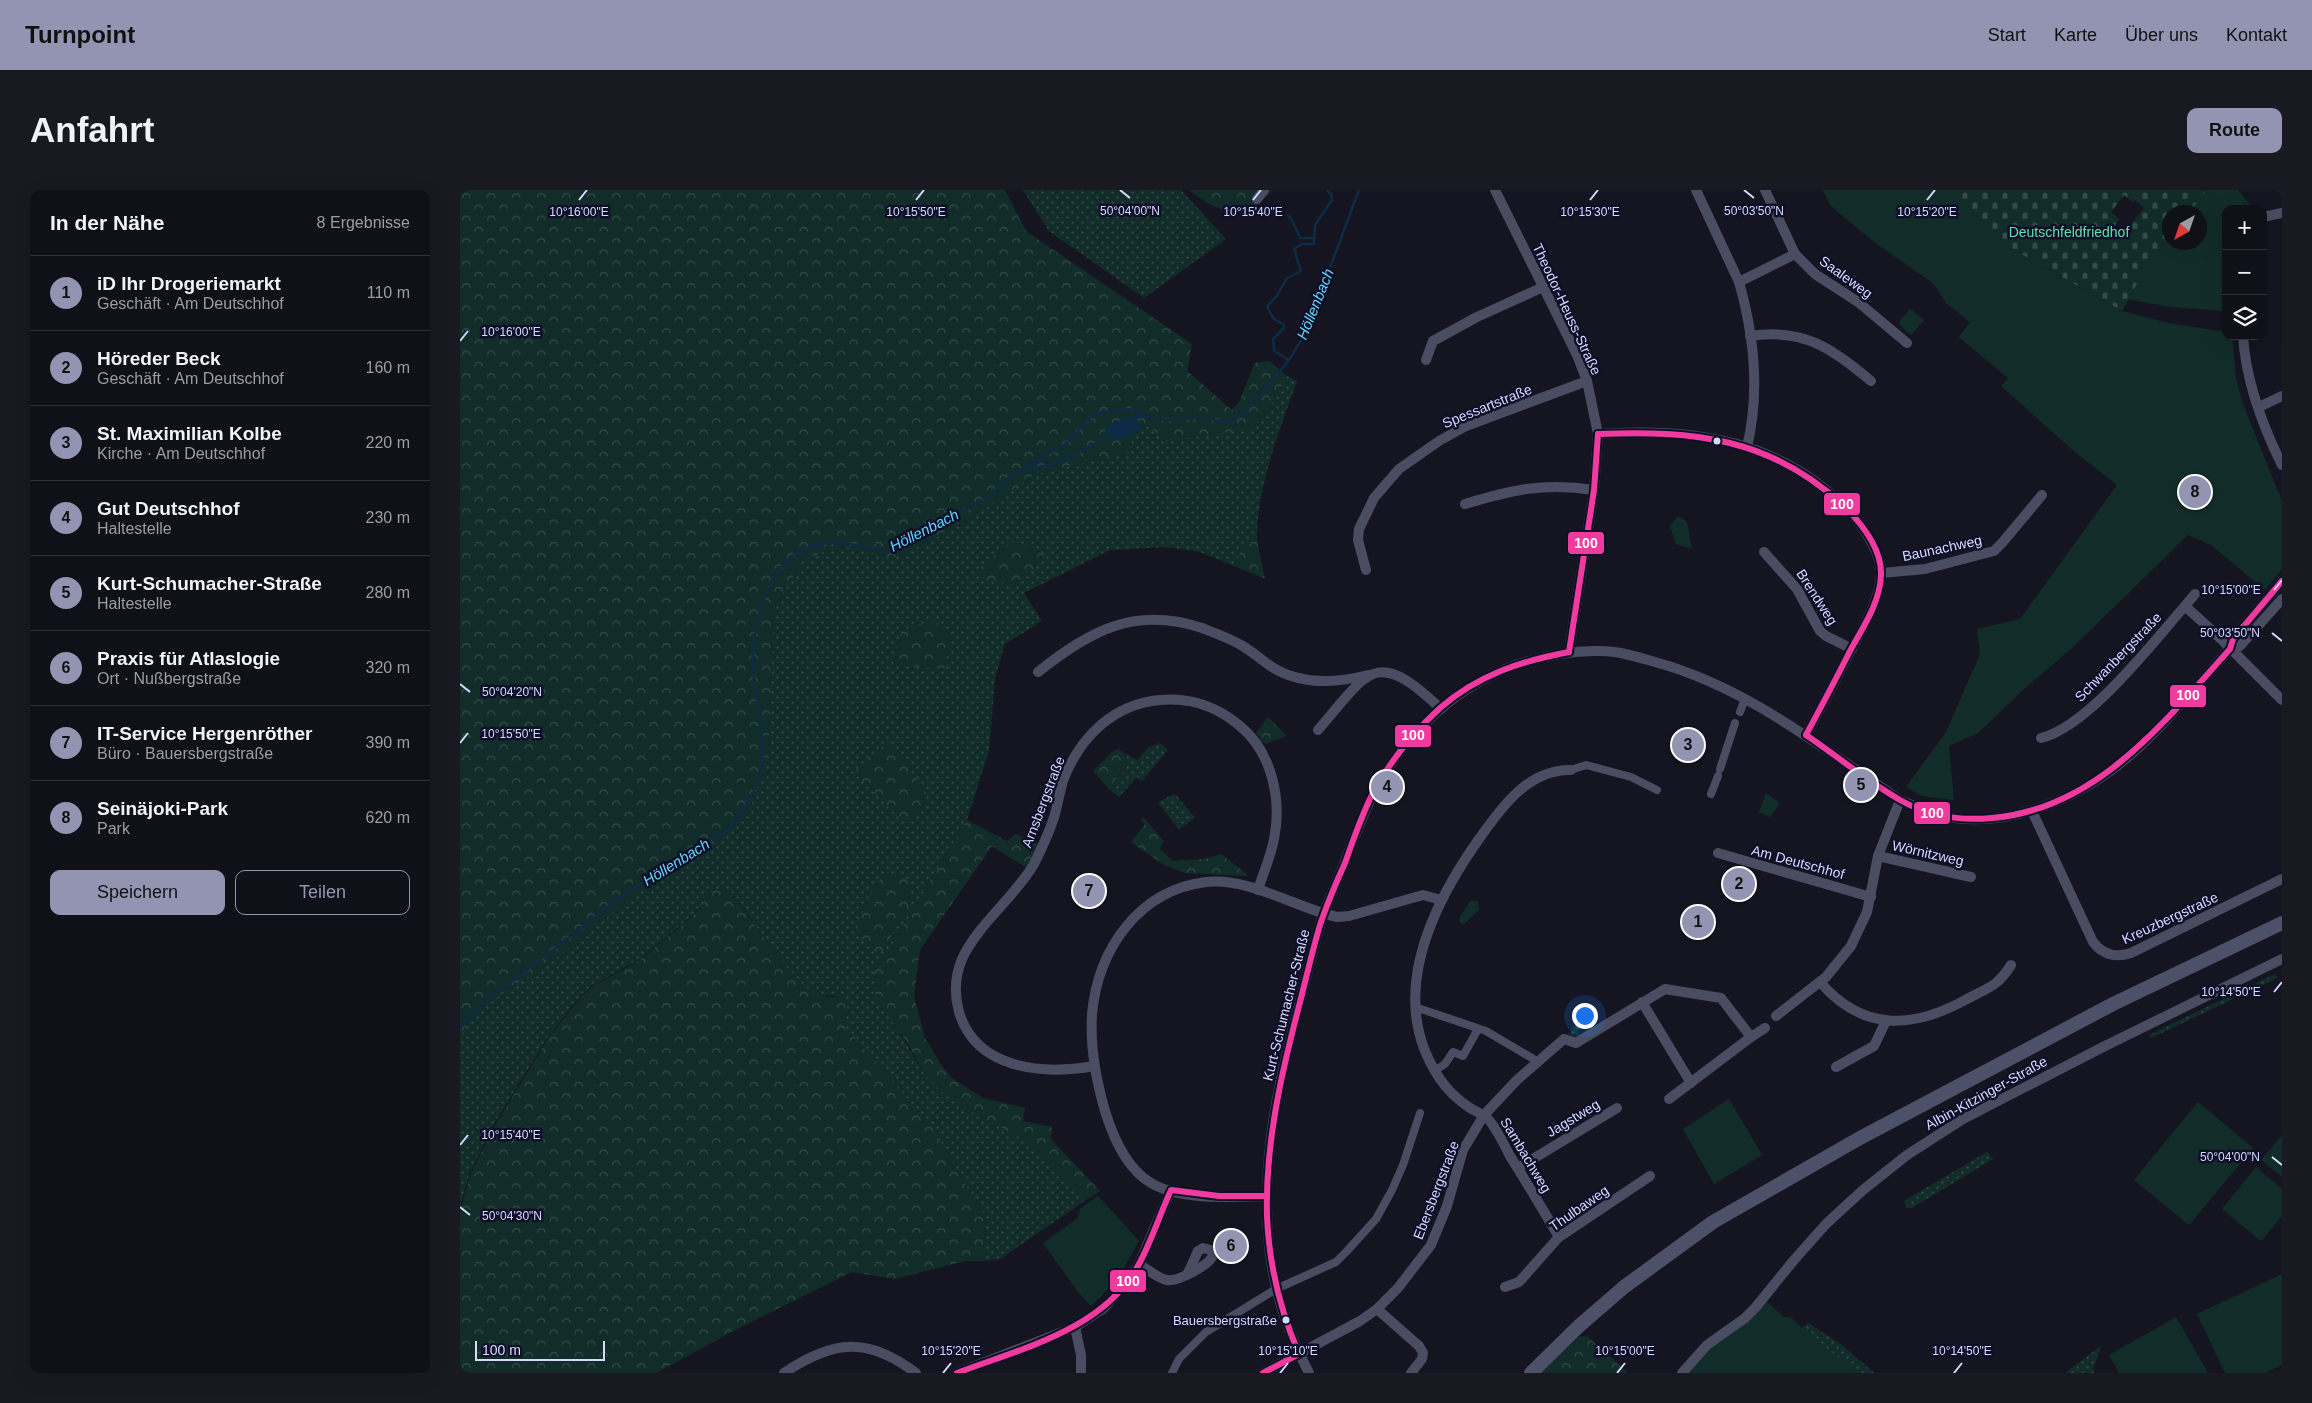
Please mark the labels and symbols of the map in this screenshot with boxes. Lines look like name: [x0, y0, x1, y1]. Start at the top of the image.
text: 50°04'00"N: [1100, 204, 1160, 218]
text: 50°03'50"N: [1724, 204, 1784, 218]
text: 10°16'00"E: [549, 205, 609, 219]
text: 10°15'50"E: [886, 205, 946, 219]
text: 10°15'40"E: [1223, 205, 1283, 219]
text: 10°15'30"E: [1560, 205, 1620, 219]
text: 10°15'20"E: [1897, 205, 1957, 219]
north arrow: [2162, 205, 2207, 250]
park label: Deutschfeldfriedhof: [2009, 224, 2129, 240]
street label: Theodor-Heuss-Straße: [1529, 241, 1605, 377]
street label: Saaleweg: [1816, 252, 1876, 302]
water label: Höllenbach: [1293, 266, 1337, 342]
text: 10°16'00"E: [481, 325, 541, 339]
street label: Spessartstraße: [1440, 381, 1534, 431]
unlabelled marker: [1712, 436, 1722, 446]
pin: 8: [2179, 473, 2211, 511]
line badge: 100: [1823, 492, 1861, 516]
text: 100: [1830, 496, 1854, 512]
water label: Höllenbach: [887, 505, 961, 555]
line badge: 100: [1567, 531, 1605, 555]
street label: Baunachweg: [1901, 532, 1983, 564]
text: 100: [1574, 535, 1598, 551]
street label: Brendweg: [1793, 566, 1841, 628]
text: 10°15'00"E: [2201, 583, 2261, 597]
street label: Schwanbergstraße: [2071, 609, 2165, 705]
text: 50°03'50"N: [2200, 626, 2260, 640]
line badge: 100: [2169, 684, 2207, 708]
text: 50°04'20"N: [482, 685, 542, 699]
text: 100: [2176, 687, 2200, 703]
line badge: 100: [1394, 724, 1432, 748]
pin: 3: [1672, 726, 1704, 764]
text: 10°15'50"E: [481, 727, 541, 741]
text: 100: [1401, 727, 1425, 743]
street label: Arnsbergstraße: [1018, 754, 1068, 850]
pin: 5: [1845, 766, 1877, 804]
pin: 4: [1371, 768, 1403, 806]
line badge: 100: [1913, 801, 1951, 825]
text: 100: [1920, 805, 1944, 821]
water label: Höllenbach: [640, 835, 712, 889]
street label: Wörnitzweg: [1891, 837, 1965, 869]
street label: Am Deutschhof: [1750, 842, 1846, 882]
pin: 2: [1723, 865, 1755, 903]
pin: 7: [1073, 872, 1105, 910]
street label: Kreuzbergstraße: [2119, 889, 2221, 947]
pin: 1: [1682, 903, 1714, 941]
street label: Kurt-Schumacher-Straße: [1259, 927, 1313, 1082]
text: 10°14'50"E: [2201, 985, 2261, 999]
your location: [1572, 1003, 1598, 1029]
street label: Albin-Kitzinger-Straße: [1922, 1053, 2050, 1133]
street label: Jagstweg: [1544, 1096, 1602, 1140]
street label: Sambachweg: [1497, 1115, 1555, 1195]
text: 10°15'40"E: [481, 1128, 541, 1142]
street label: Ebersbergstraße: [1410, 1138, 1462, 1242]
text: 50°04'00"N: [2200, 1150, 2260, 1164]
street label: Thulbaweg: [1546, 1182, 1612, 1234]
text: 50°04'30"N: [482, 1209, 542, 1223]
pin: 6: [1215, 1227, 1247, 1265]
line badge: 100: [1109, 1269, 1147, 1293]
text: 100: [1116, 1273, 1140, 1289]
place label: Bauersbergstraße: [1173, 1313, 1277, 1328]
marker: Bauersbergstraße: [1281, 1315, 1291, 1325]
scale bar: [475, 1338, 605, 1361]
text: 10°15'20"E: [921, 1344, 981, 1358]
text: 10°15'10"E: [1258, 1344, 1318, 1358]
text: 10°15'00"E: [1595, 1344, 1655, 1358]
text: 10°14'50"E: [1932, 1344, 1992, 1358]

